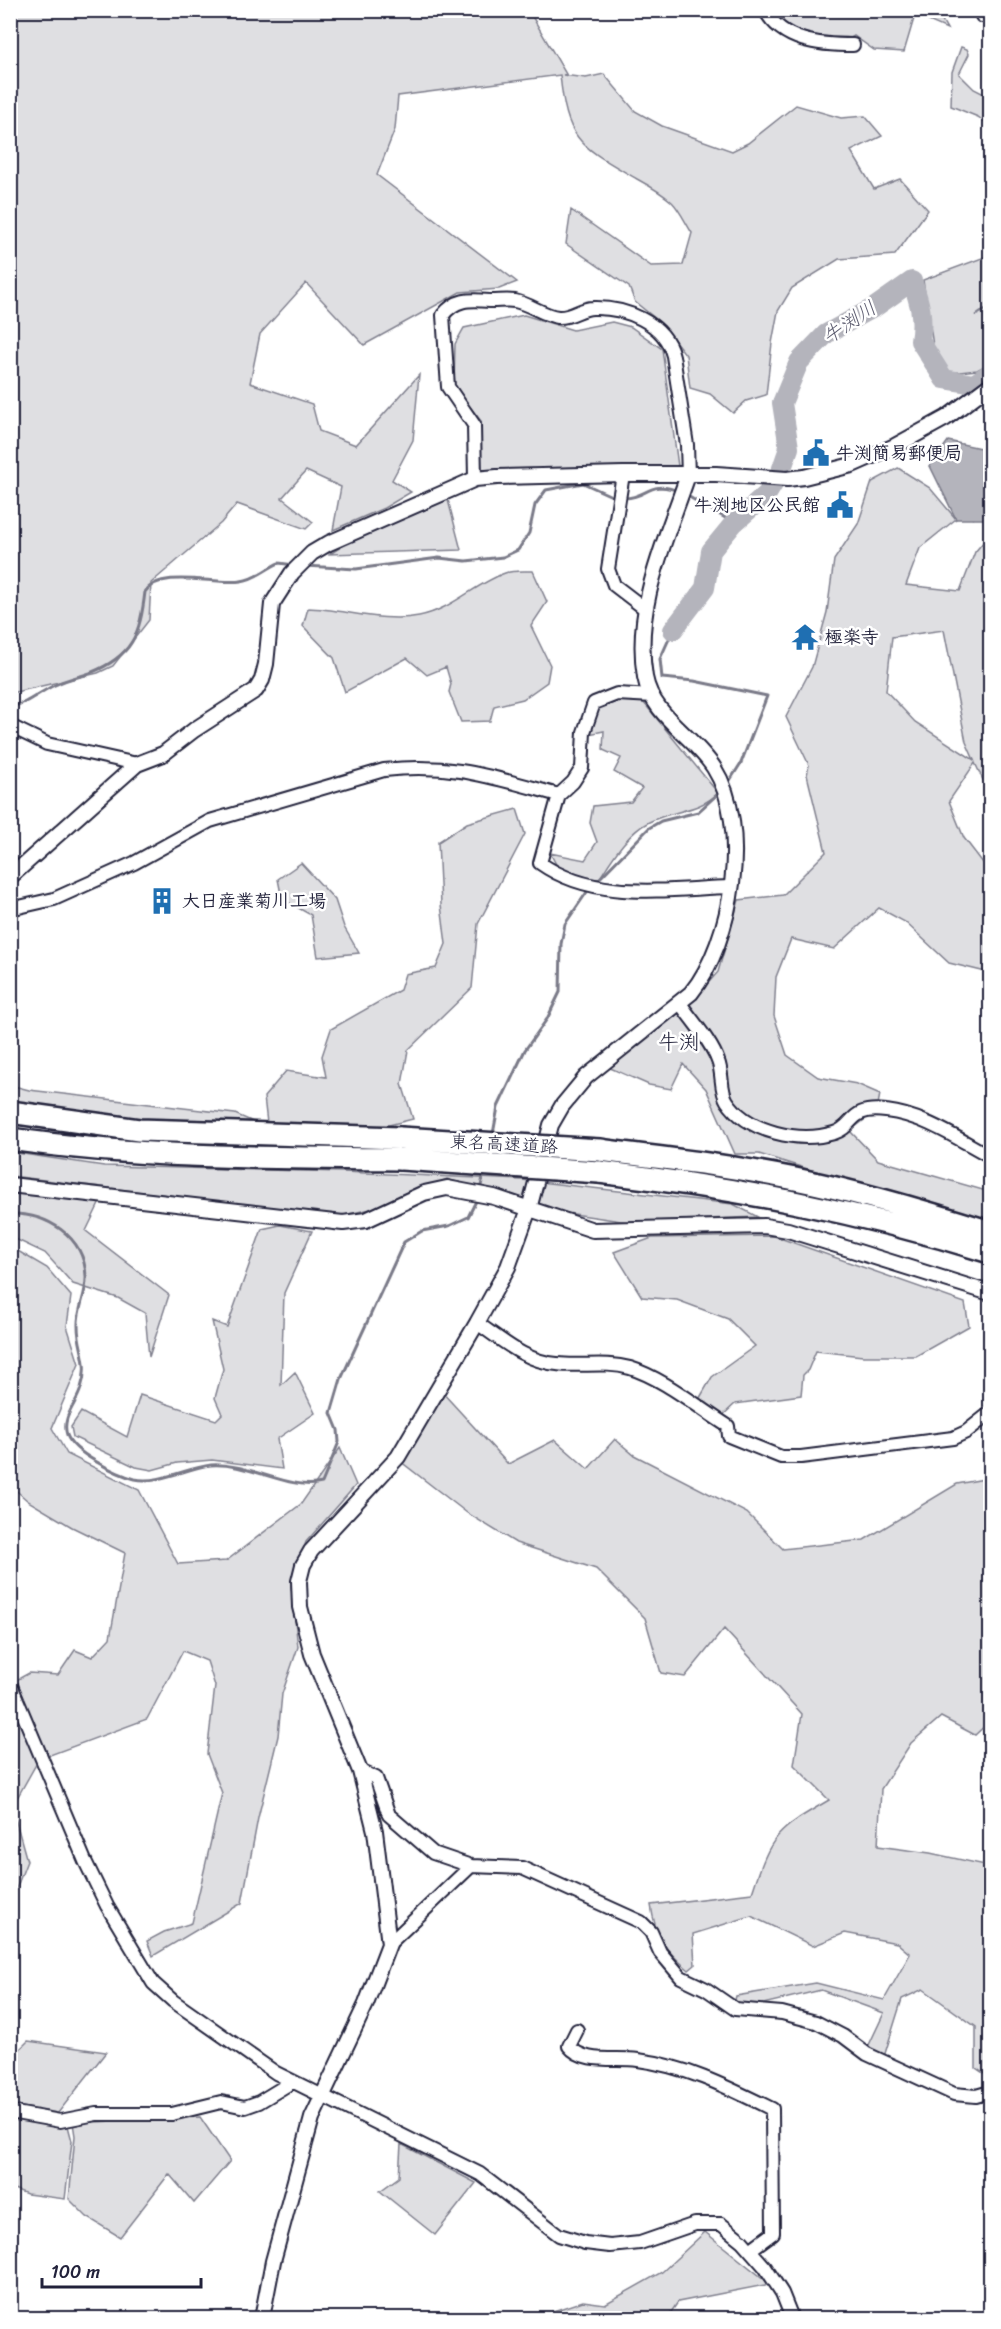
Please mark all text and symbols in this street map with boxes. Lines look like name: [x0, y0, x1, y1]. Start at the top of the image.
water label: 牛渕川: [815, 291, 884, 354]
place label: 牛渕簡易郵便局: [836, 437, 962, 469]
public building icon: 牛渕簡易郵便局: [801, 438, 831, 468]
place label: 牛渕地区公民館: [694, 489, 820, 521]
public building icon: 牛渕地区公民館: [825, 490, 855, 520]
place label: 極楽寺: [825, 621, 879, 653]
temple icon: 極楽寺: [790, 622, 820, 652]
place label: 大日産業菊川工場: [182, 885, 326, 917]
building icon: 大日産業菊川工場: [147, 886, 177, 916]
district label: 牛渕: [658, 1023, 700, 1061]
street label: 東名高速道路: [449, 1125, 559, 1163]
scale bar: [42, 2251, 201, 2289]
text: 100 m: [51, 2256, 100, 2288]

